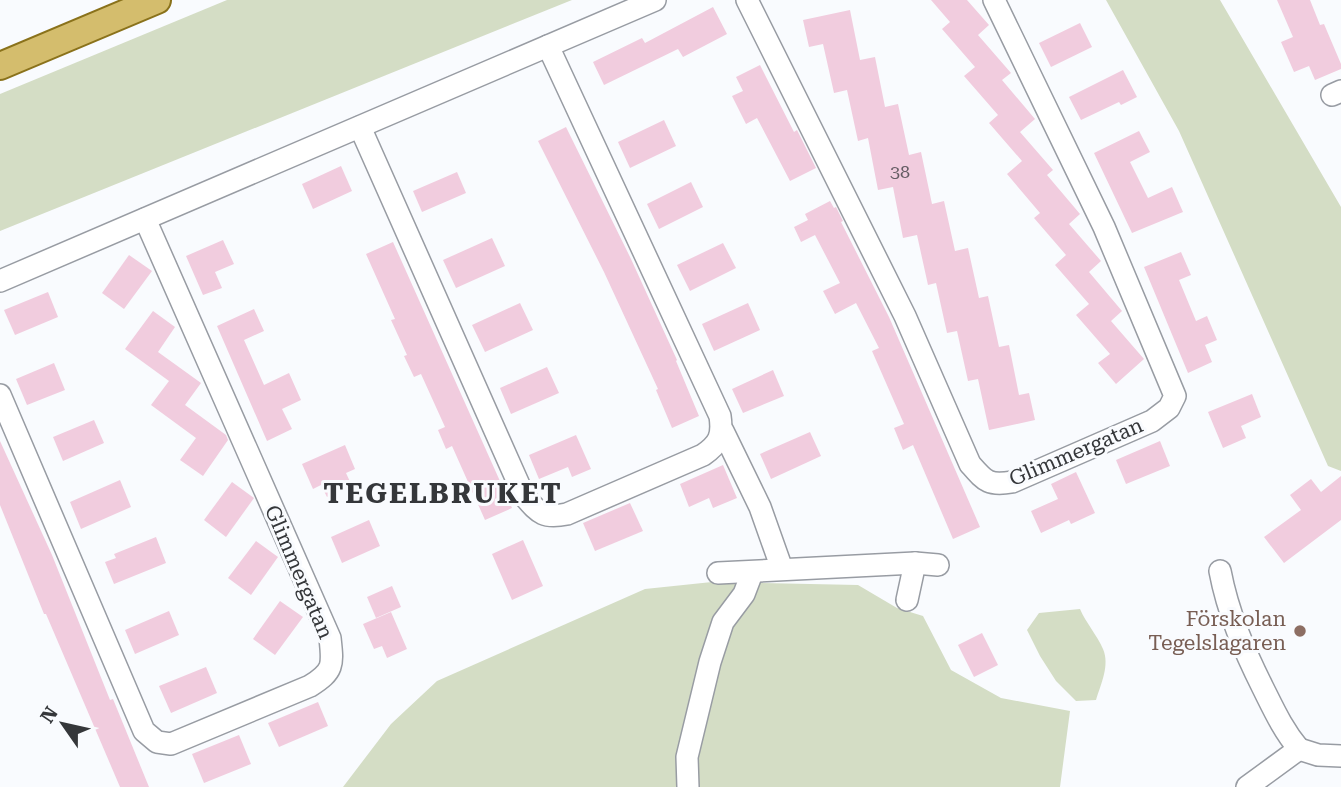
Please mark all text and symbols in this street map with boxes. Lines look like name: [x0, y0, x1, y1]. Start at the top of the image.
house number: 38: [890, 161, 910, 182]
street label: Glimmergatan: [1005, 413, 1147, 491]
district label: TEGELBRUKET: [323, 477, 563, 510]
street label: Glimmergatan: [260, 501, 338, 643]
place label: Förskolan Tegelslagaren: [1148, 607, 1286, 655]
marker: Förskolan Tegelslagaren: [1292, 623, 1308, 639]
north arrow: [28, 689, 98, 759]
text: N: [36, 702, 63, 727]

